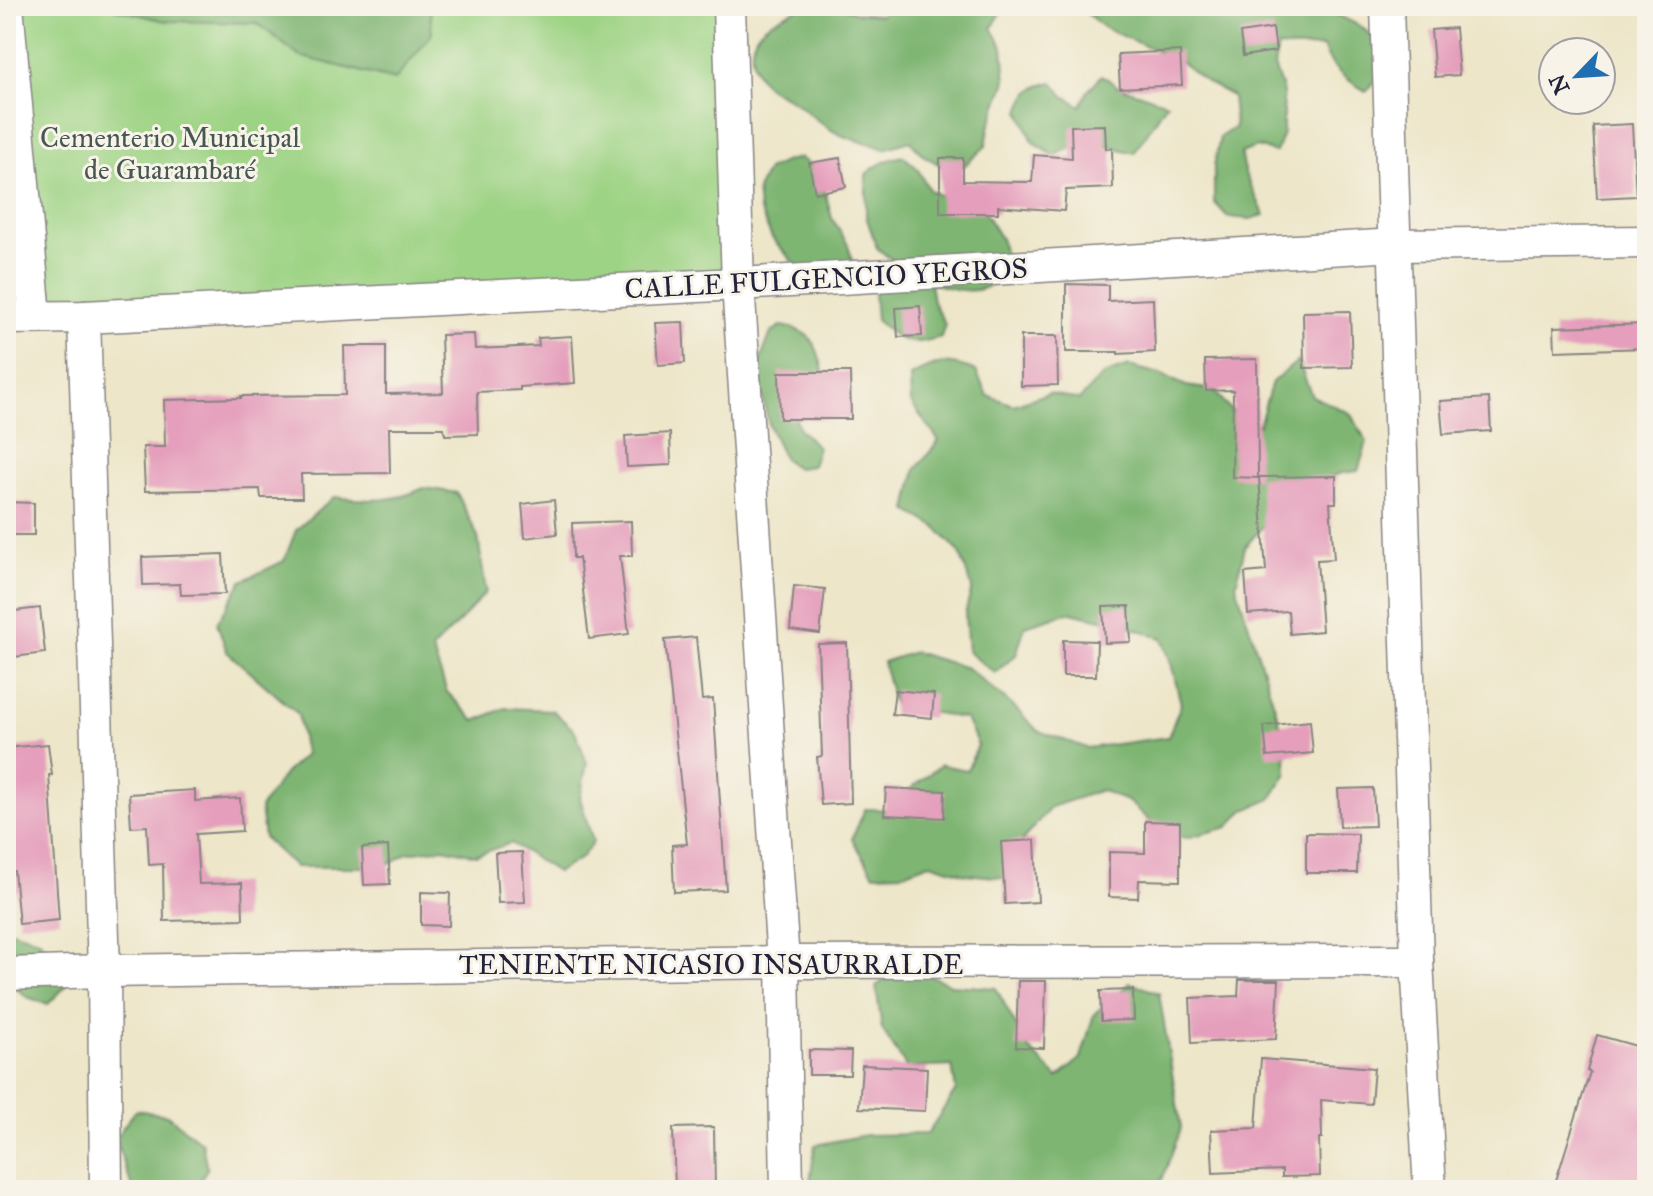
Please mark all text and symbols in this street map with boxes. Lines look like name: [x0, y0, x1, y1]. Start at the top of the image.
north arrow: [1537, 36, 1617, 116]
text: N: [1543, 70, 1576, 98]
park label: Cementerio Municipal de Guarambaré: [40, 120, 300, 187]
street label: CALLE FULGENCIO YEGROS: [623, 250, 1029, 307]
street label: TENIENTE NICASIO INSAURRALDE: [459, 947, 963, 982]

